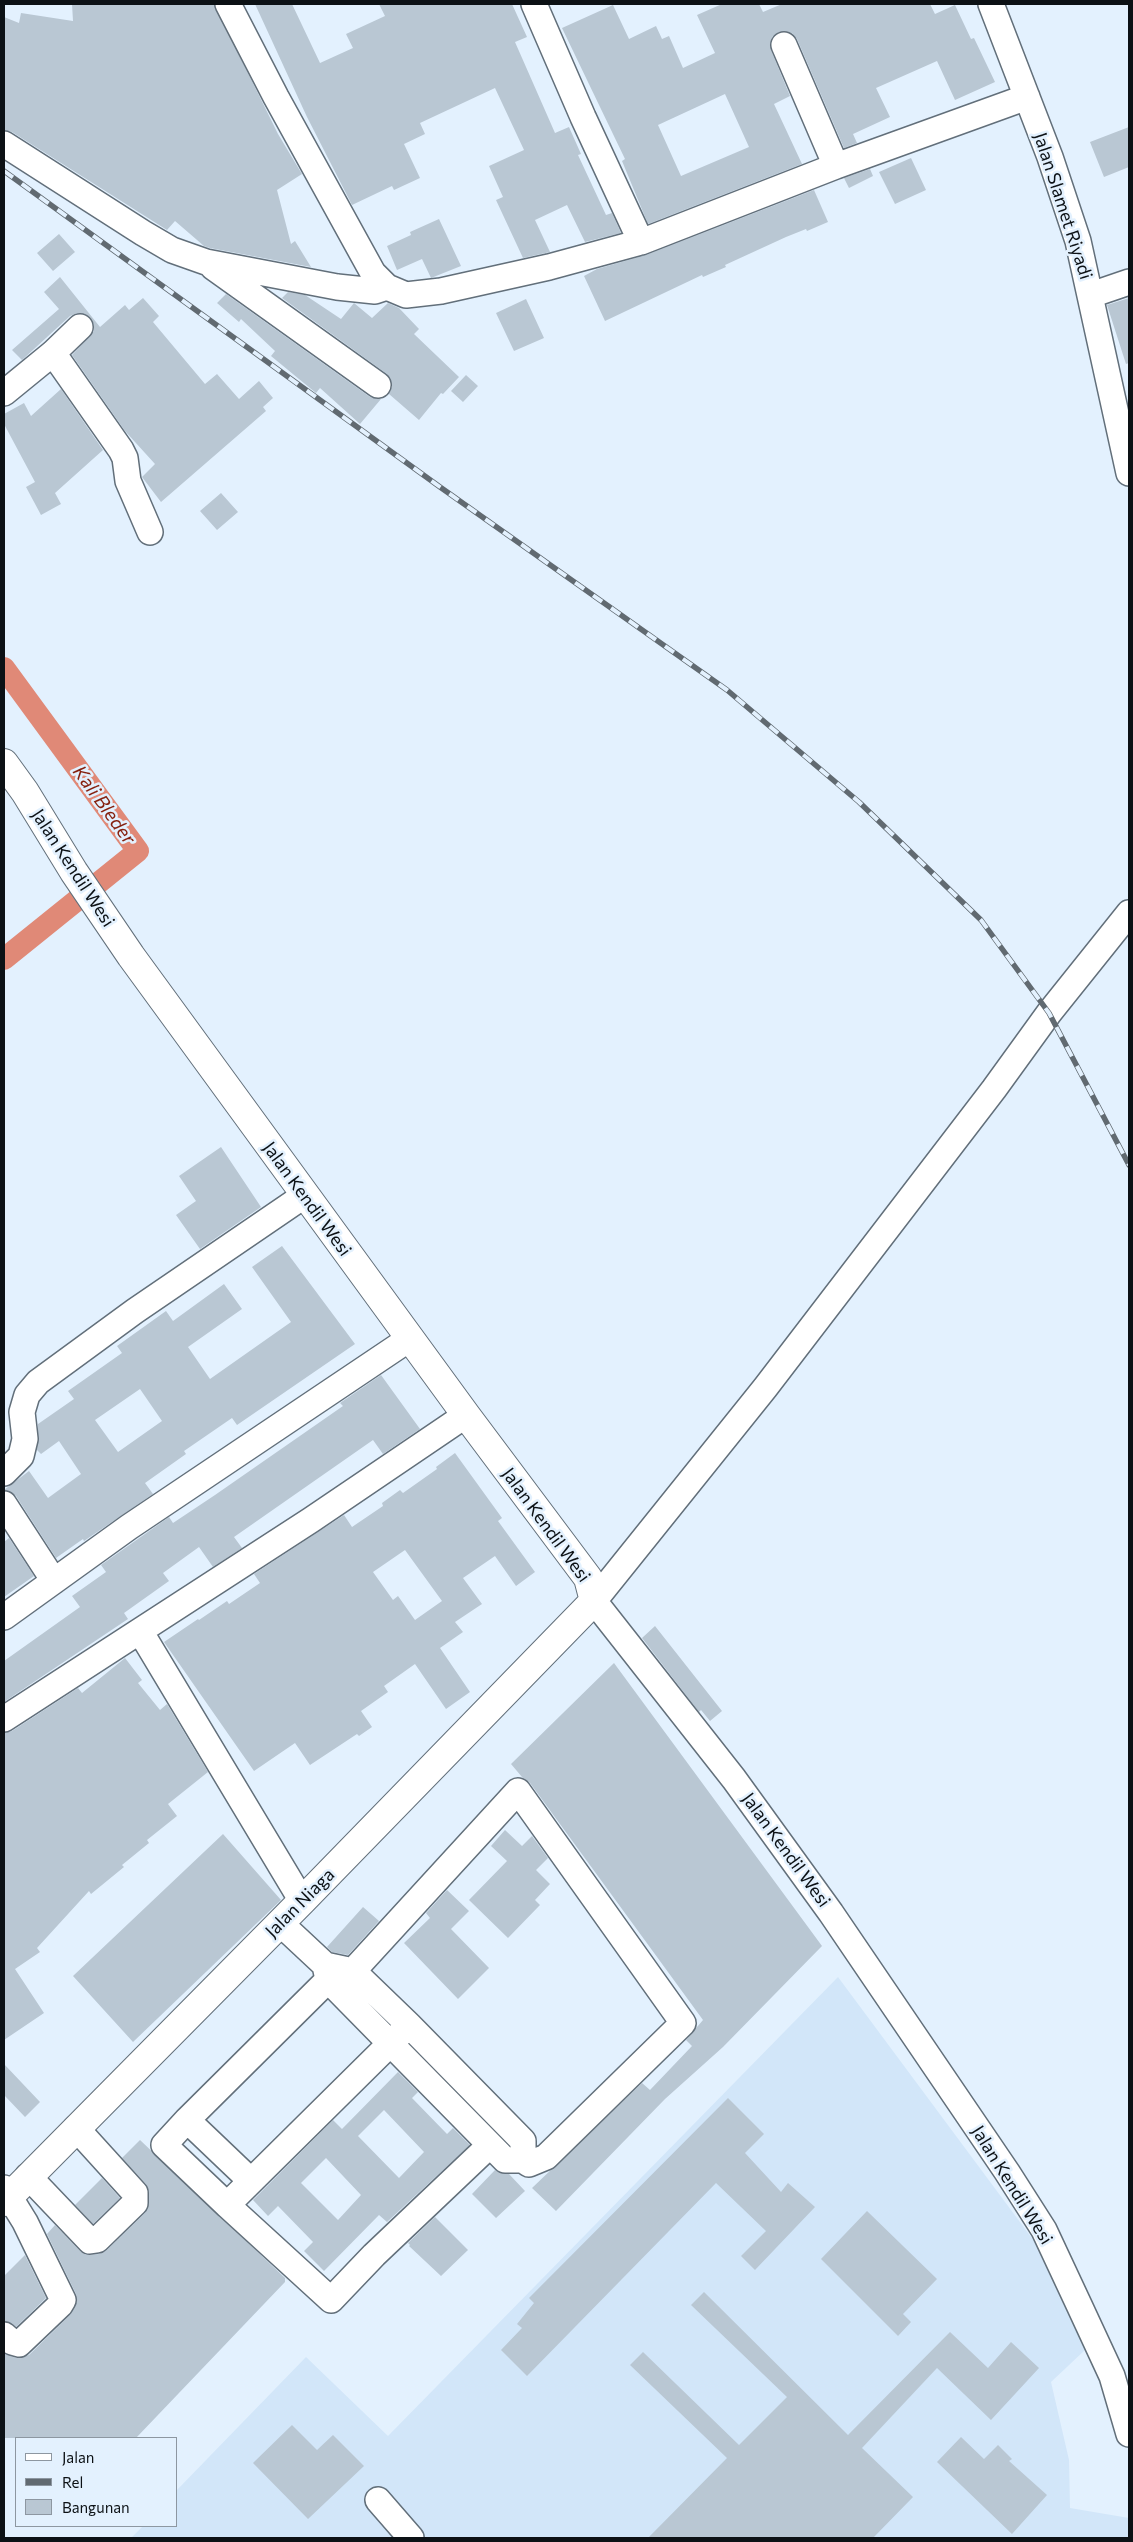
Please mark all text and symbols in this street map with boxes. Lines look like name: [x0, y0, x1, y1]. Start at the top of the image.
street label: Jalan Slamet Riyadi: [1029, 130, 1097, 282]
water label: Kali Bleder: [68, 761, 140, 849]
street label: Jalan Kendil Wesi: [27, 805, 119, 931]
street label: Jalan Kendil Wesi: [258, 1138, 356, 1260]
street label: Jalan Kendil Wesi: [497, 1464, 595, 1586]
street label: Jalan Kendil Wesi: [737, 1789, 835, 1911]
street label: Jalan Niaga: [261, 1864, 339, 1942]
street label: Jalan Kendil Wesi: [967, 2122, 1057, 2248]
legend: [15, 2437, 178, 2527]
text: Jalan: [62, 2448, 94, 2466]
text: Rel: [62, 2473, 83, 2491]
text: Bangunan: [62, 2498, 130, 2516]

